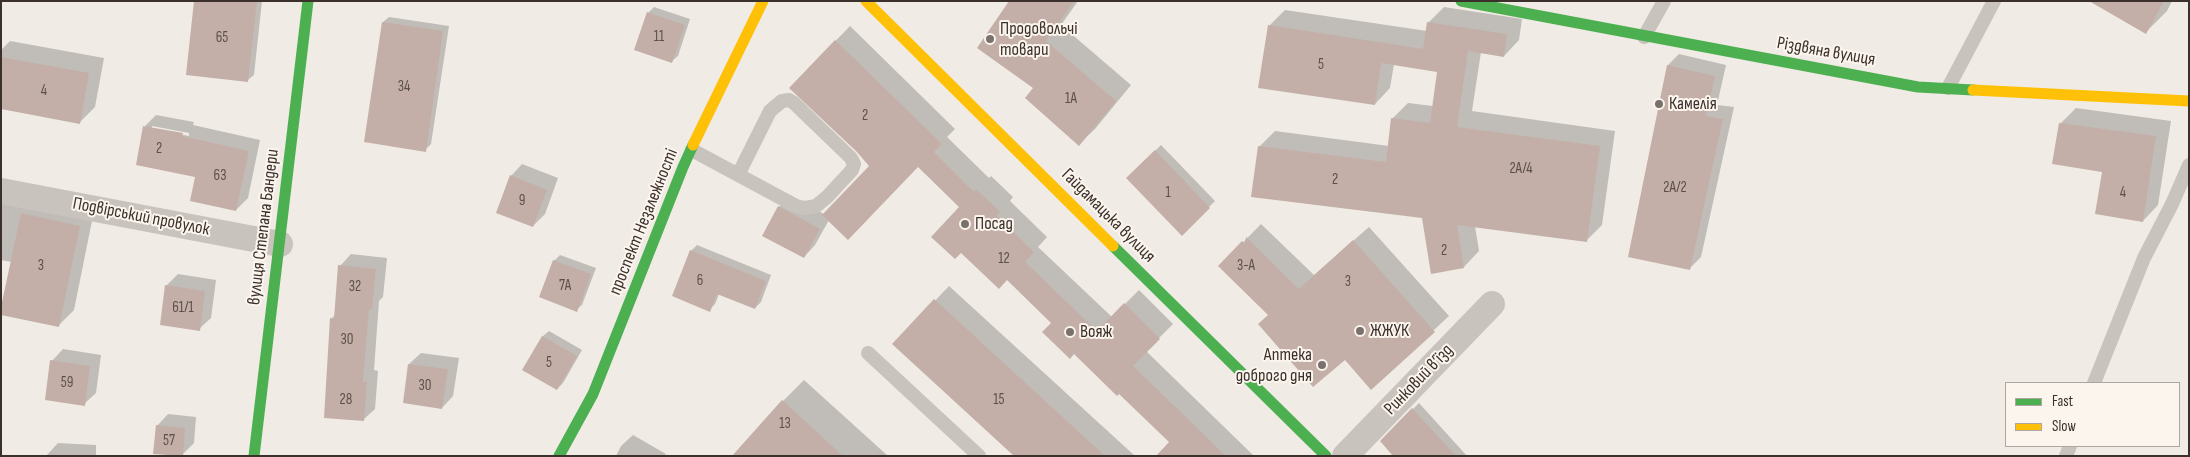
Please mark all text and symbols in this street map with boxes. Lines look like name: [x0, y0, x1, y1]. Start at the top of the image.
place label: Продовольчі товари: [1000, 18, 1078, 60]
house number: 11: [654, 28, 664, 46]
house number: 65: [216, 29, 228, 47]
marker: Продовольчі товари: [984, 33, 996, 45]
street label: Різдвяна вулиця: [1775, 33, 1877, 71]
house number: 5: [1318, 56, 1324, 74]
house number: 34: [398, 78, 410, 96]
house number: 4: [41, 82, 47, 100]
house number: 1А: [1065, 90, 1077, 108]
place label: Камелія: [1669, 93, 1717, 115]
marker: Камелія: [1653, 98, 1665, 110]
house number: 2: [862, 107, 868, 125]
house number: 2: [156, 140, 162, 158]
street label: проспект Незалежності: [605, 146, 683, 298]
street label: вулиця Степана Бандери: [244, 148, 284, 306]
house number: 2А/4: [1509, 160, 1533, 178]
street label: Гайдамацька вулиця: [1057, 165, 1159, 267]
house number: 63: [214, 167, 226, 185]
house number: 2: [1332, 171, 1338, 189]
house number: 2А/2: [1663, 179, 1687, 197]
house number: 1: [1165, 184, 1171, 202]
house number: 4: [2120, 184, 2126, 202]
house number: 9: [519, 192, 525, 210]
street label: Подвірський провулок: [71, 193, 211, 241]
place label: Посад: [975, 213, 1013, 235]
marker: Посад: [959, 218, 971, 230]
house number: 2: [1441, 242, 1447, 260]
house number: 12: [998, 250, 1010, 268]
house number: 3: [38, 257, 44, 275]
house number: 3-А: [1237, 257, 1255, 275]
house number: 6: [697, 272, 703, 290]
house number: 3: [1345, 273, 1351, 291]
house number: 7А: [559, 277, 571, 295]
house number: 32: [349, 278, 361, 296]
house number: 61/1: [172, 299, 194, 317]
place label: ЖЖУК: [1370, 320, 1409, 342]
place label: Вояж: [1080, 321, 1112, 343]
marker: ЖЖУК: [1354, 325, 1366, 337]
marker: Вояж: [1064, 326, 1076, 338]
house number: 30: [341, 331, 353, 349]
street label: Ринковий в’їзд: [1380, 340, 1458, 420]
place label: Аптека доброго дня: [1236, 344, 1312, 386]
house number: 5: [546, 354, 552, 372]
marker: Аптека доброго дня: [1316, 359, 1328, 371]
house number: 59: [61, 374, 73, 392]
house number: 30: [419, 377, 431, 395]
legend: [2005, 382, 2180, 447]
house number: 28: [340, 391, 352, 409]
house number: 15: [993, 391, 1005, 409]
text: Fast: [2052, 392, 2073, 411]
house number: 13: [779, 415, 791, 433]
text: Slow: [2052, 417, 2076, 436]
house number: 57: [163, 432, 175, 450]

